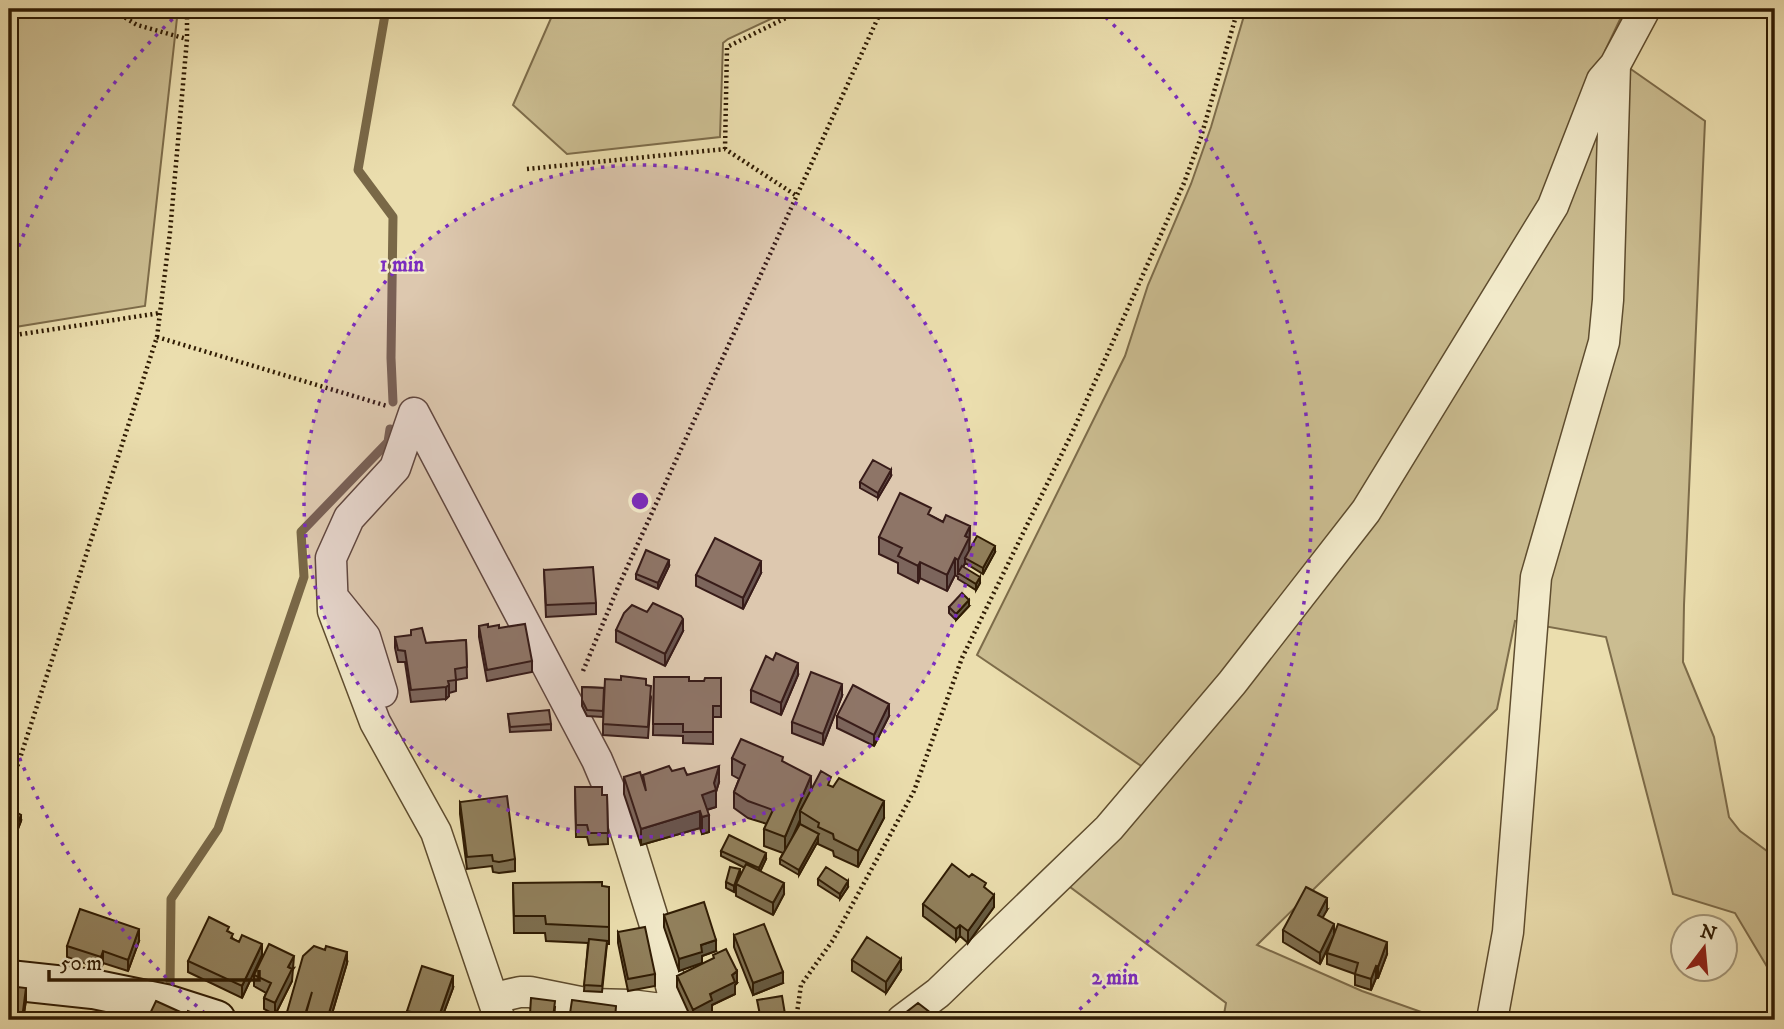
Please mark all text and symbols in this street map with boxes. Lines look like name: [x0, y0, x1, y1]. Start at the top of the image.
text: 1 min: [380, 252, 425, 278]
centre of rings: [628, 489, 652, 513]
north arrow: [1668, 914, 1738, 984]
text: N: [1698, 920, 1719, 946]
scale bar: [49, 938, 259, 982]
text: 50 m: [60, 951, 102, 977]
text: 2 min: [1092, 965, 1140, 991]

